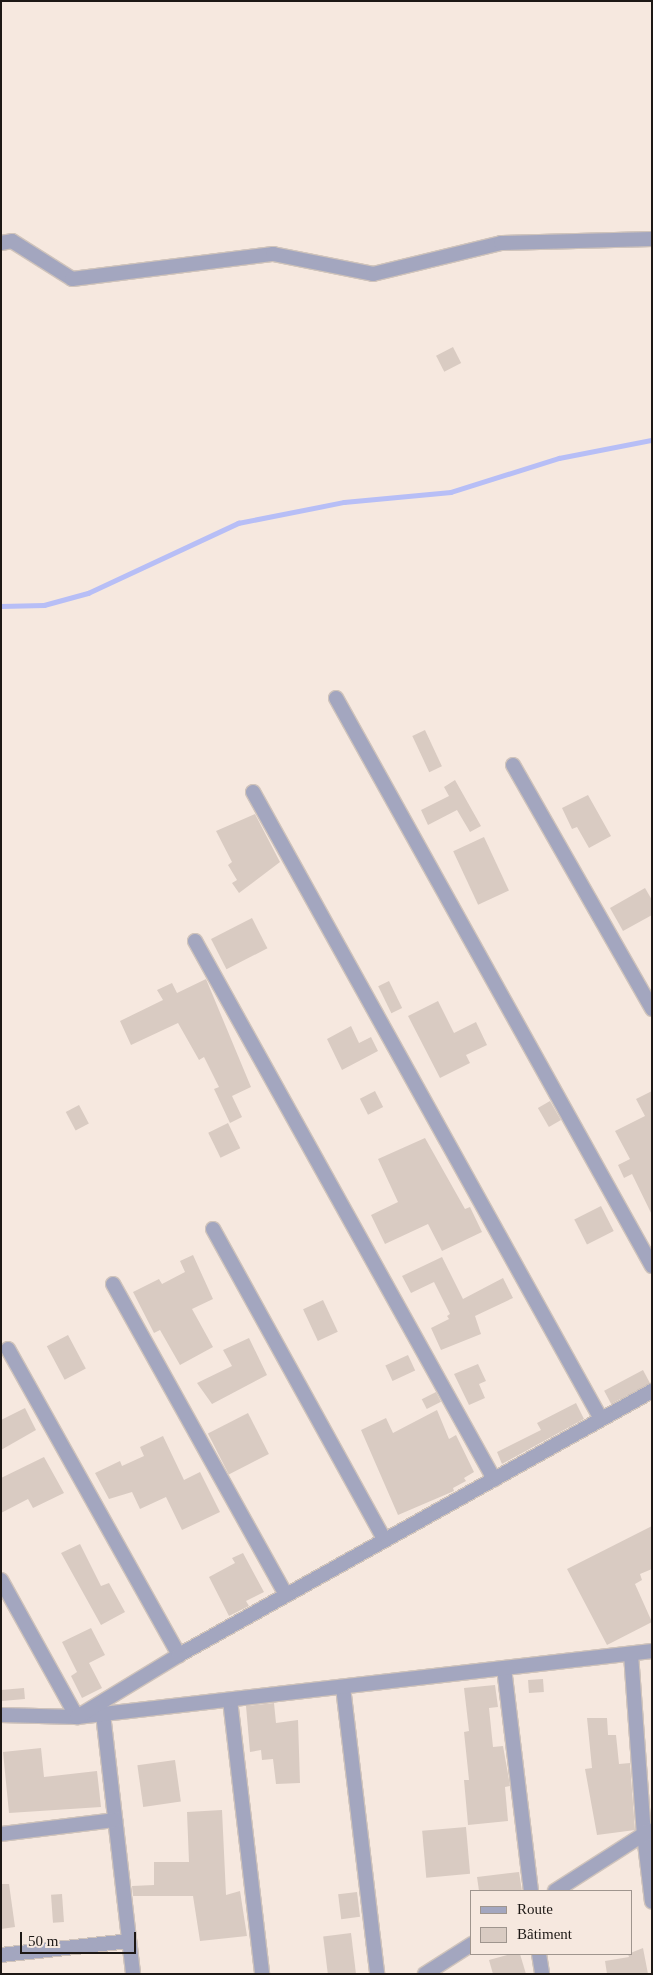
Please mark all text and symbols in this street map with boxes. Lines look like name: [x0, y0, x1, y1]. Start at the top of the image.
legend: [470, 1890, 633, 1955]
text: Route: [517, 1901, 553, 1917]
scale bar: [22, 1922, 139, 1954]
text: Bâtiment: [517, 1926, 572, 1942]
text: 50 m: [28, 1933, 58, 1949]

